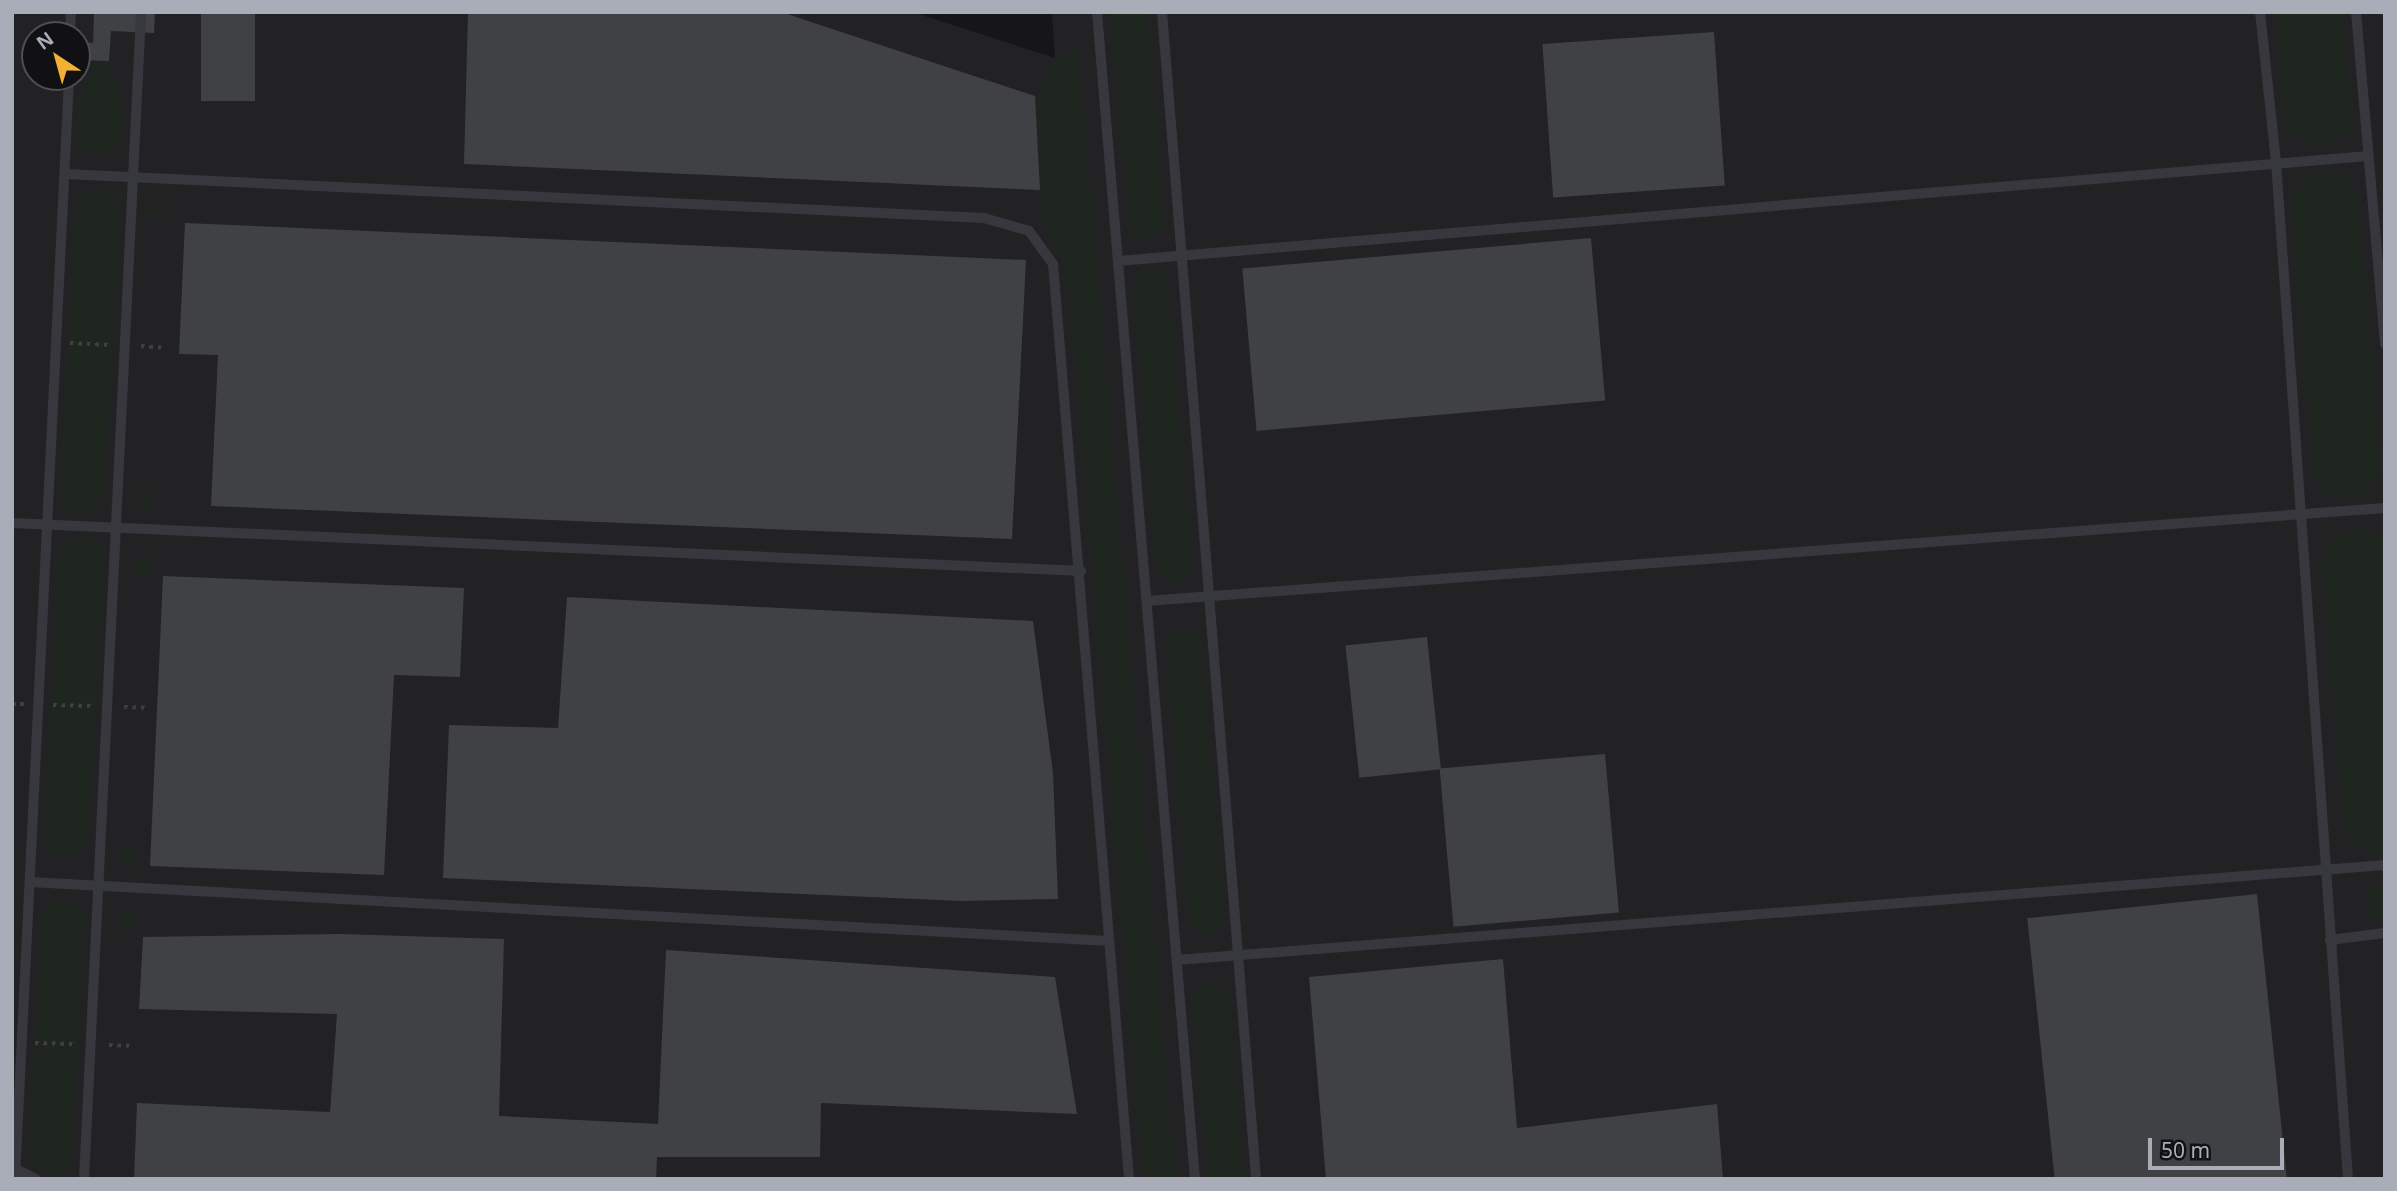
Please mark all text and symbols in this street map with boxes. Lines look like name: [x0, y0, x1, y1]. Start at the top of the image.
north arrow: [21, 21, 91, 91]
text: N: [31, 26, 59, 56]
scale bar: [2152, 1124, 2288, 1168]
text: 50 m: [2161, 1136, 2210, 1164]

